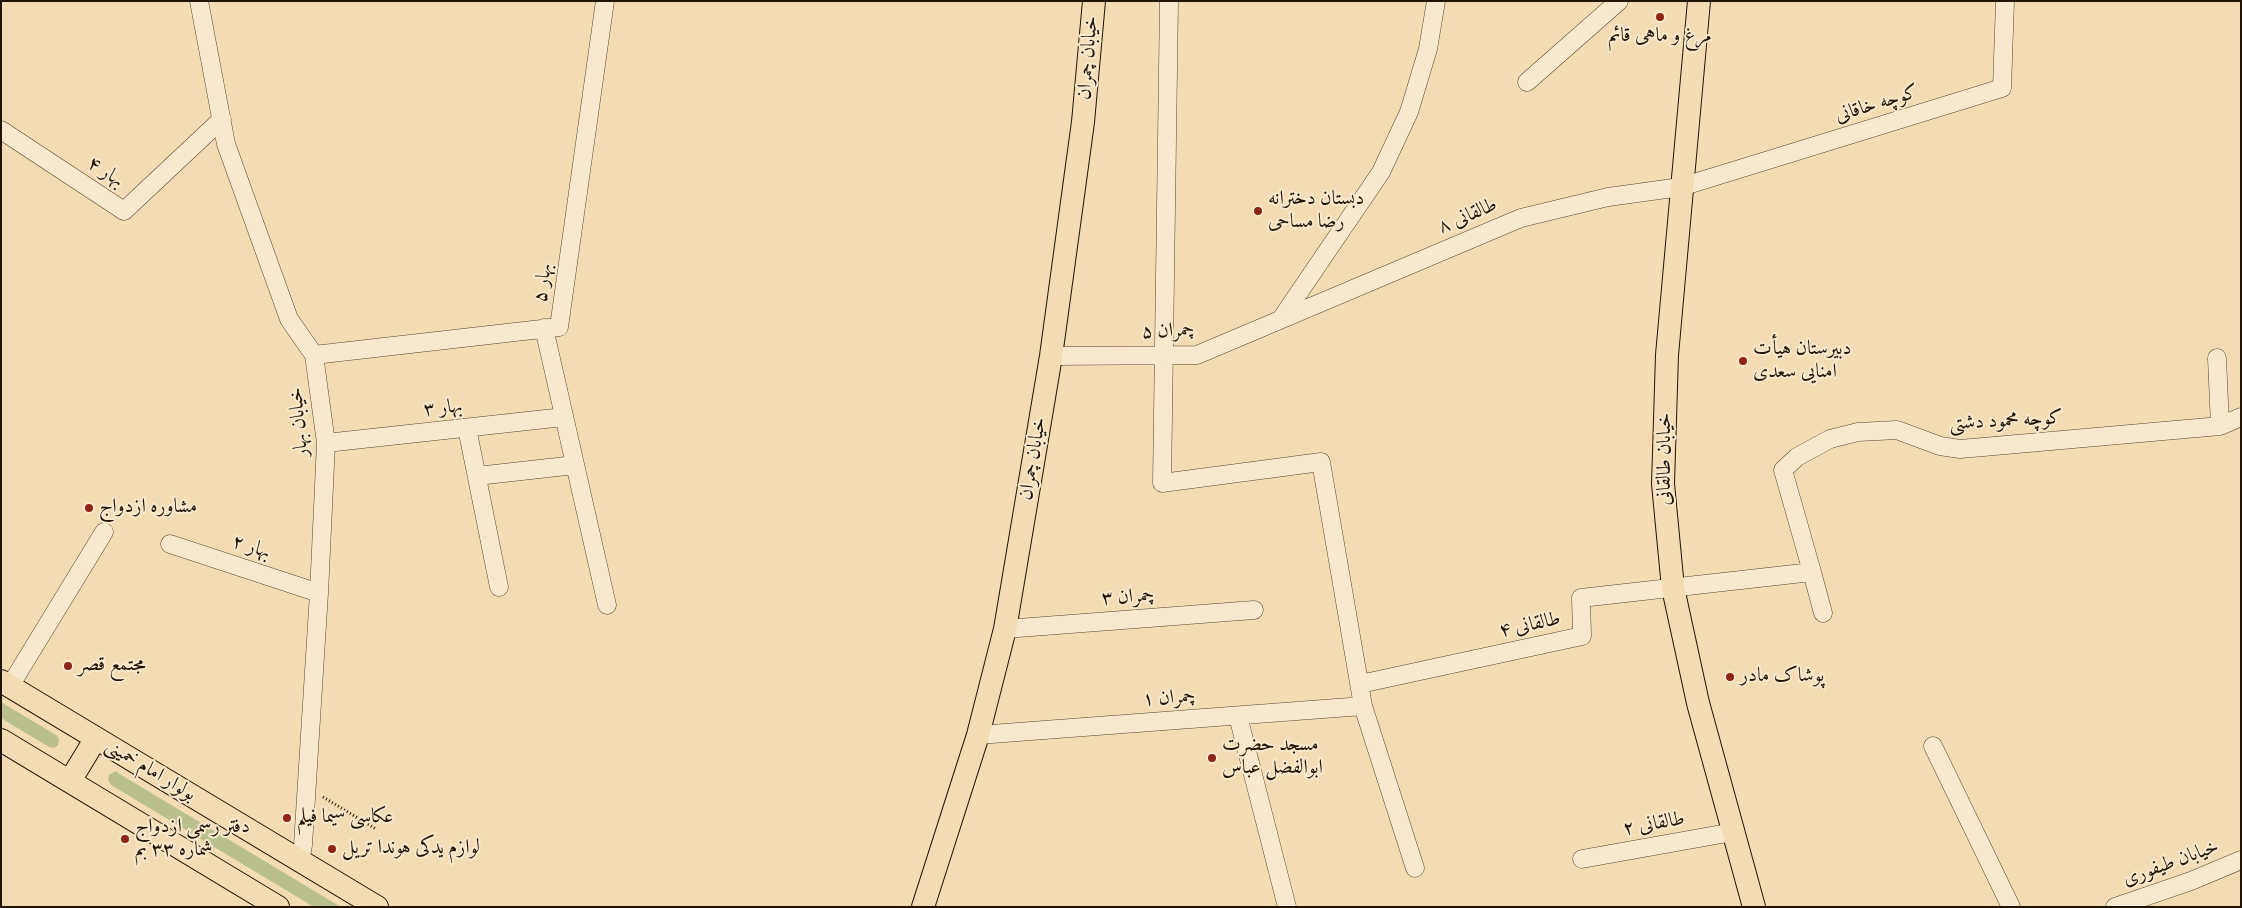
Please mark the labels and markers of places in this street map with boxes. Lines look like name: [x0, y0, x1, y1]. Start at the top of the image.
marker: مرغ و ماهی قائم: [1654, 11, 1666, 23]
place label: مرغ و ماهی قائم: [1608, 25, 1712, 49]
place label: دبستان دخترانه رضا مساحی: [1268, 188, 1364, 235]
marker: دبستان دخترانه رضا مساحی: [1252, 205, 1264, 217]
place label: دبیرستان هیأت امنایی سعدی: [1753, 338, 1852, 385]
marker: دبیرستان هیأت امنایی سعدی: [1737, 355, 1749, 367]
place label: مشاوره ازدواج: [99, 496, 197, 520]
marker: مشاوره ازدواج: [83, 502, 95, 514]
place label: مجتمع قصر: [78, 654, 146, 678]
marker: مجتمع قصر: [62, 660, 74, 672]
place label: پوشاک مادر: [1740, 665, 1824, 689]
marker: پوشاک مادر: [1724, 671, 1736, 683]
place label: مسجد حضرت ابوالفضل عباس: [1222, 734, 1323, 781]
marker: مسجد حضرت ابوالفضل عباس: [1206, 752, 1218, 764]
place label: عکاسی سیما فیلم: [297, 806, 393, 830]
marker: عکاسی سیما فیلم: [281, 812, 293, 824]
place label: دفتر رسمی ازدواج شماره ۳۳ بم: [135, 816, 250, 863]
marker: دفتر رسمی ازدواج شماره ۳۳ بم: [119, 833, 131, 845]
place label: لوازم یدکی هوندا تریل: [342, 837, 480, 861]
marker: لوازم یدکی هوندا تریل: [326, 843, 338, 855]

